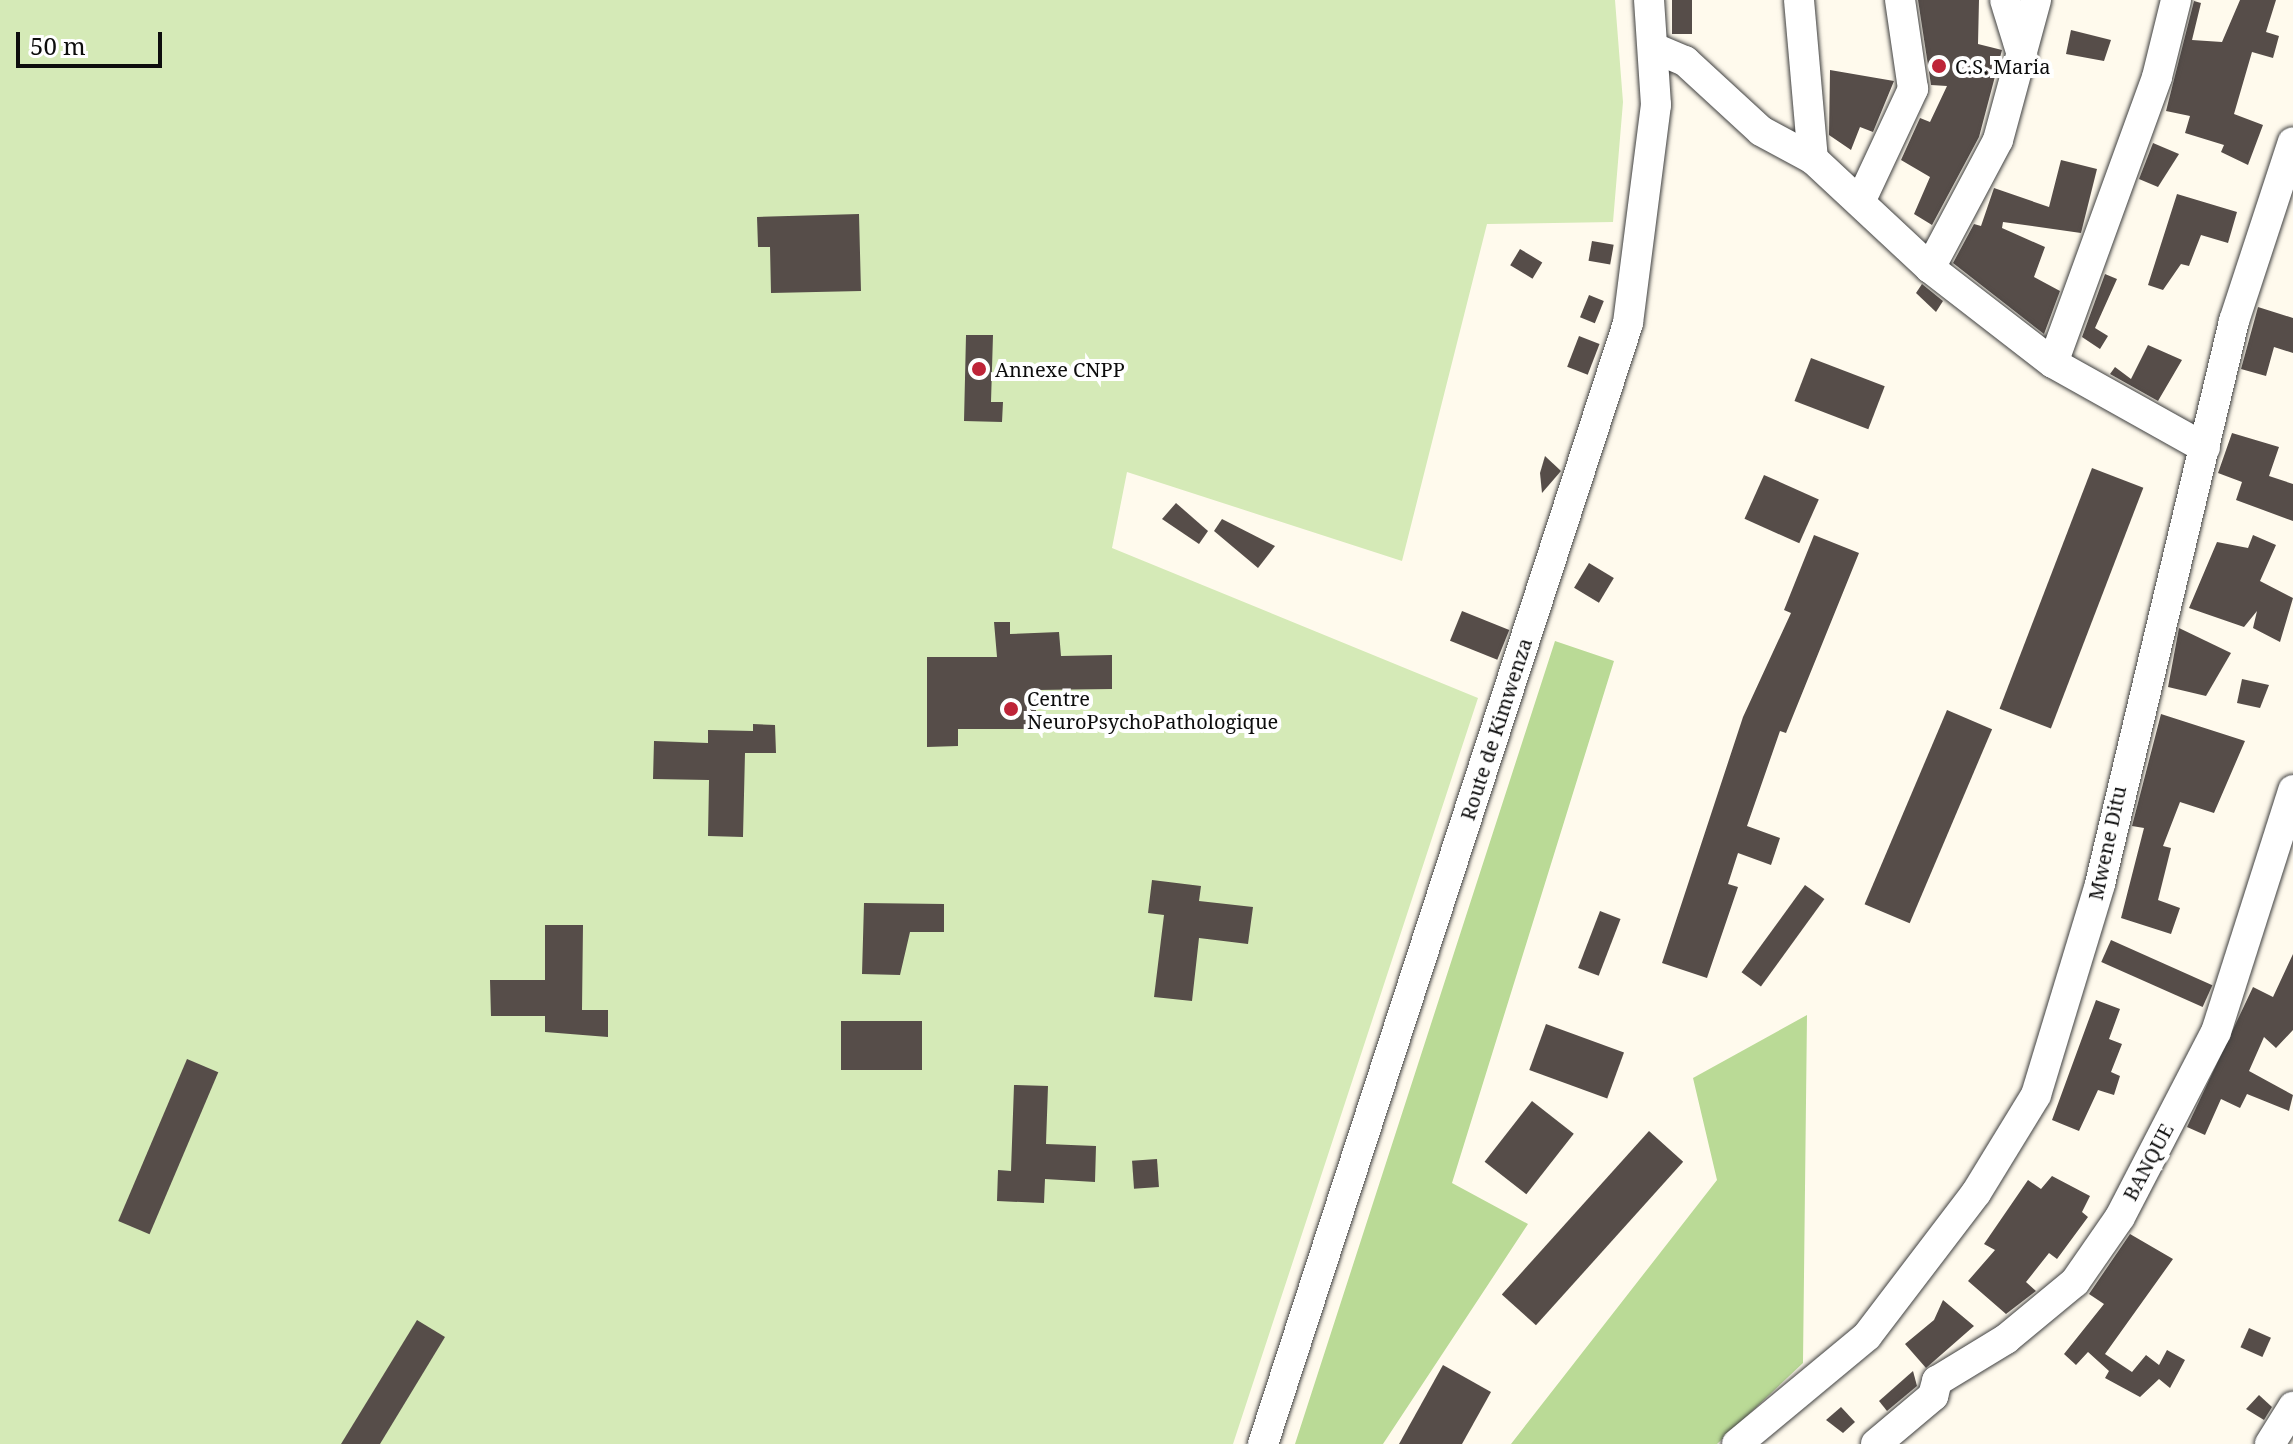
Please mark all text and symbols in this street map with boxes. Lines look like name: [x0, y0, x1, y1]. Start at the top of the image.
scale bar: [20, 16, 166, 66]
text: 50 m: [30, 29, 86, 62]
place label: C.S. Maria: [1955, 54, 2050, 78]
marker: C.S. Maria: [1930, 57, 1948, 75]
place label: Annexe CNPP: [995, 357, 1125, 381]
marker: Annexe CNPP: [970, 360, 988, 378]
street label: Route de Kimwenza: [1455, 635, 1537, 823]
place label: Centre NeuroPsychoPathologique: [1027, 686, 1278, 733]
marker: Centre NeuroPsychoPathologique: [1002, 700, 1020, 718]
street label: Mwene Ditu: [2083, 784, 2131, 902]
street label: BANQUE: [2118, 1119, 2178, 1205]

